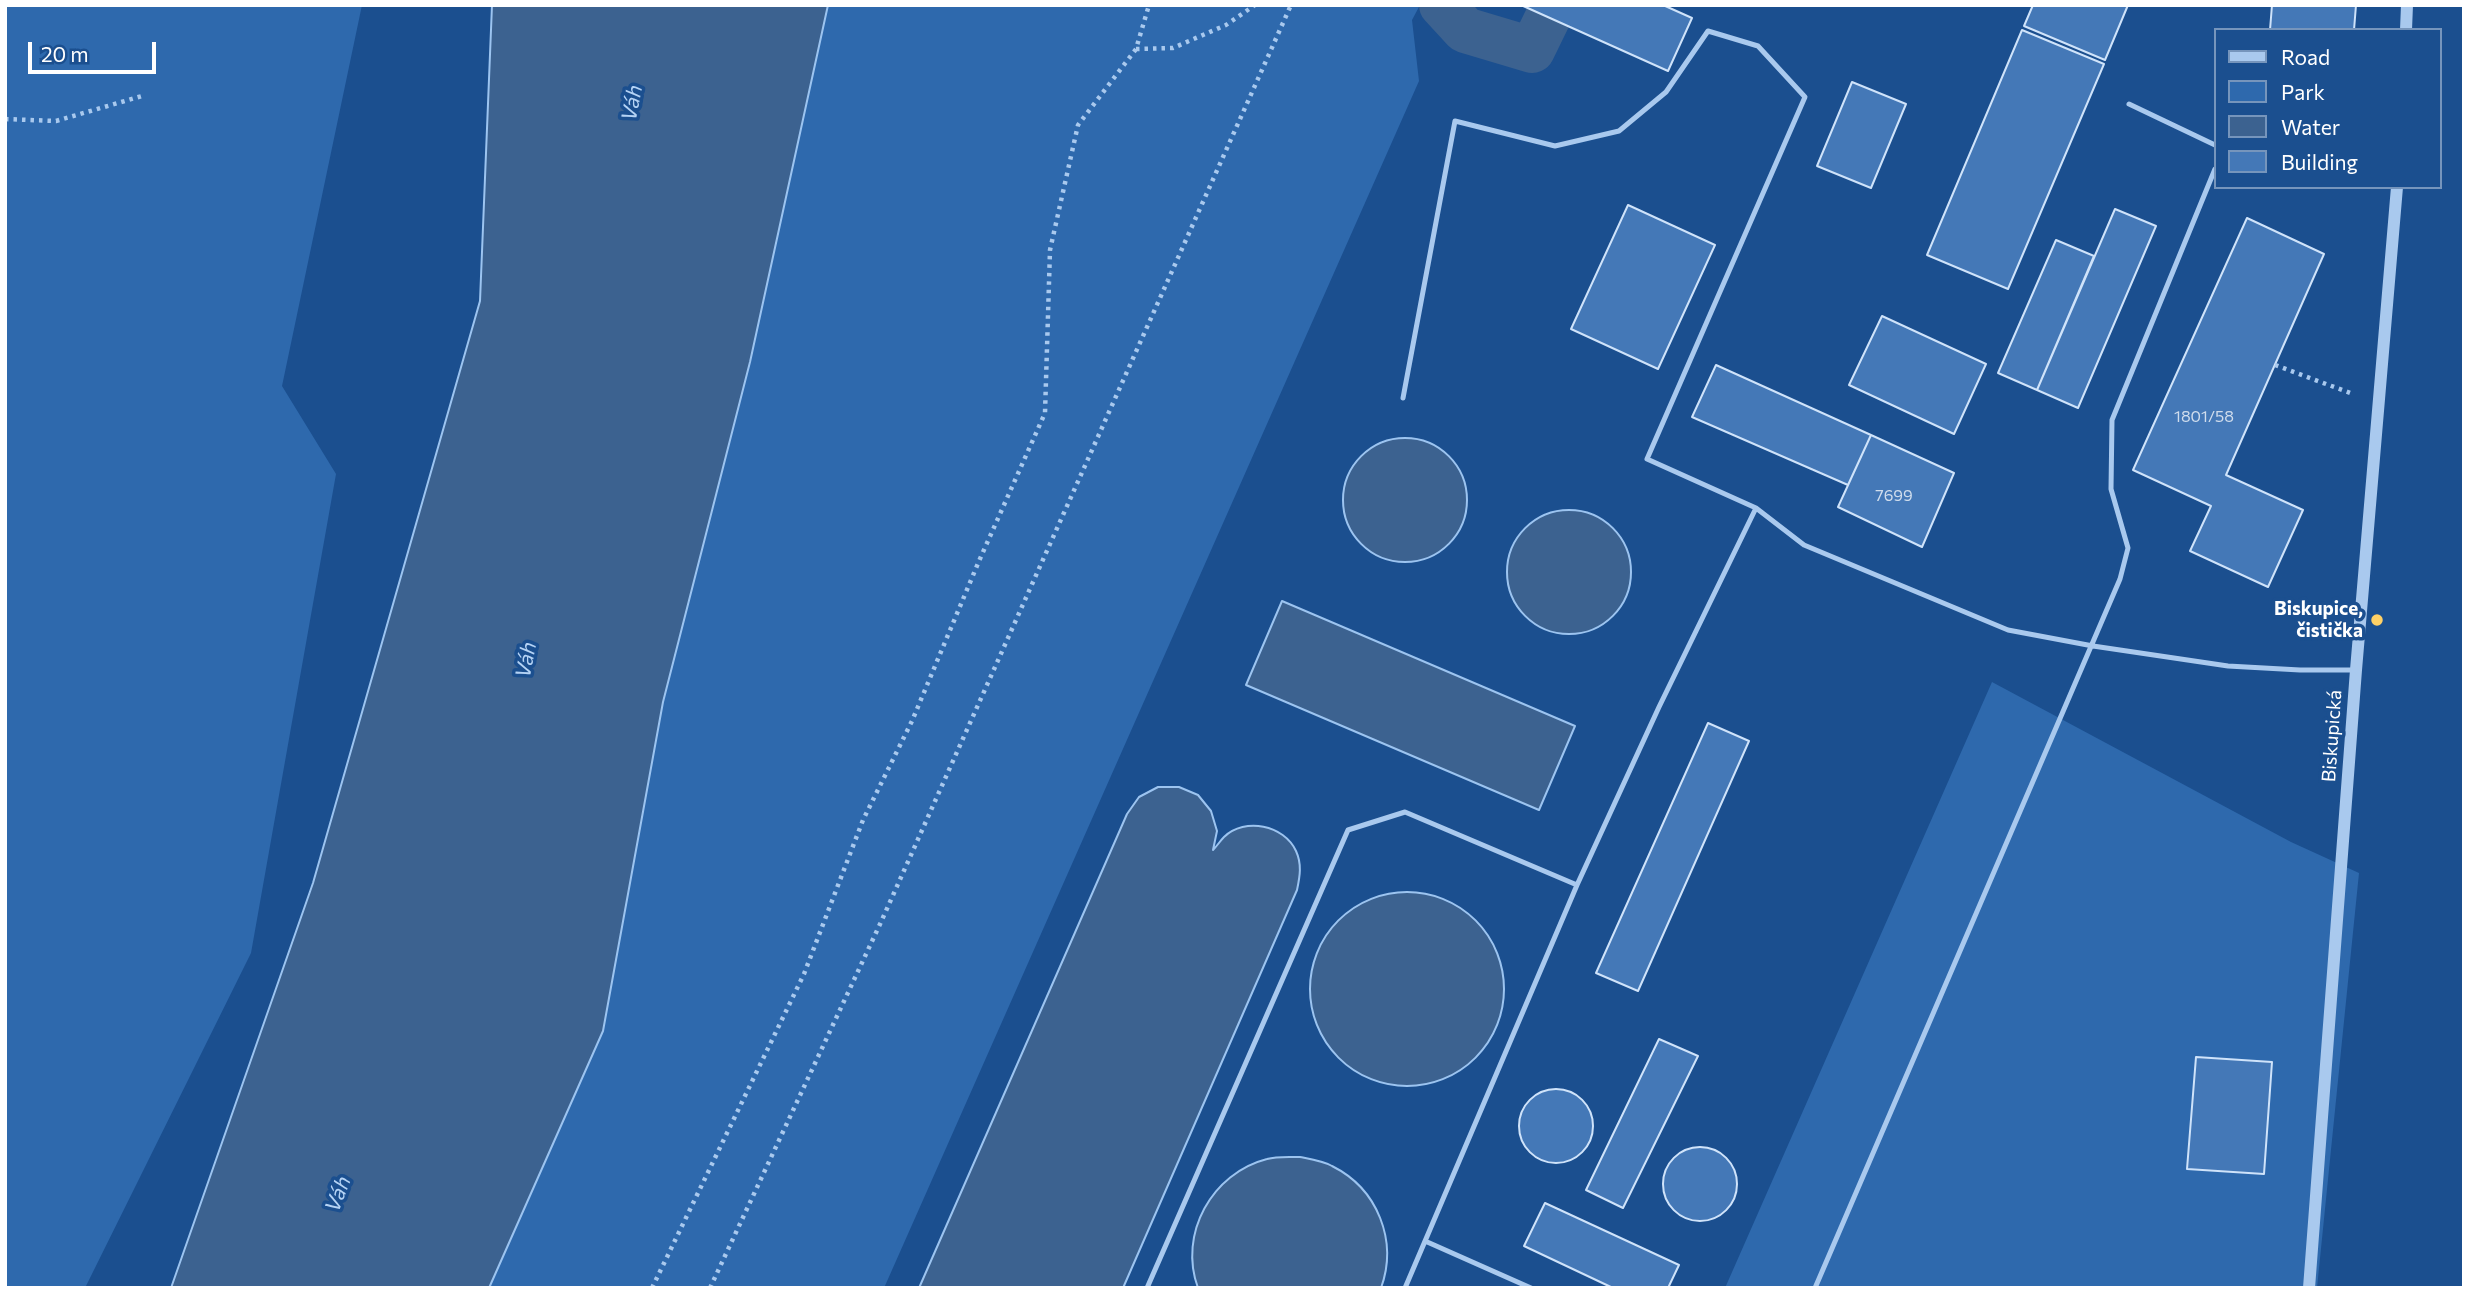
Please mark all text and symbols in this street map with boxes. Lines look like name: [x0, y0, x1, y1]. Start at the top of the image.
scale bar: [32, 28, 159, 72]
legend: [2214, 28, 2441, 189]
text: 20 m: [41, 41, 89, 66]
text: Road: [2281, 44, 2330, 69]
text: Park: [2281, 79, 2325, 104]
water label: Váh: [616, 83, 648, 123]
text: Water: [2281, 114, 2340, 139]
text: Building: [2281, 149, 2358, 174]
house number: 1801/58: [2174, 407, 2234, 427]
house number: 7699: [1875, 486, 1913, 506]
place label: Biskupice, čistička: [2274, 598, 2363, 642]
marker: Biskupice, čistička: [2369, 612, 2385, 628]
water label: Váh: [510, 640, 542, 680]
street label: Biskupická: [2317, 689, 2347, 783]
water label: Váh: [320, 1173, 356, 1215]

